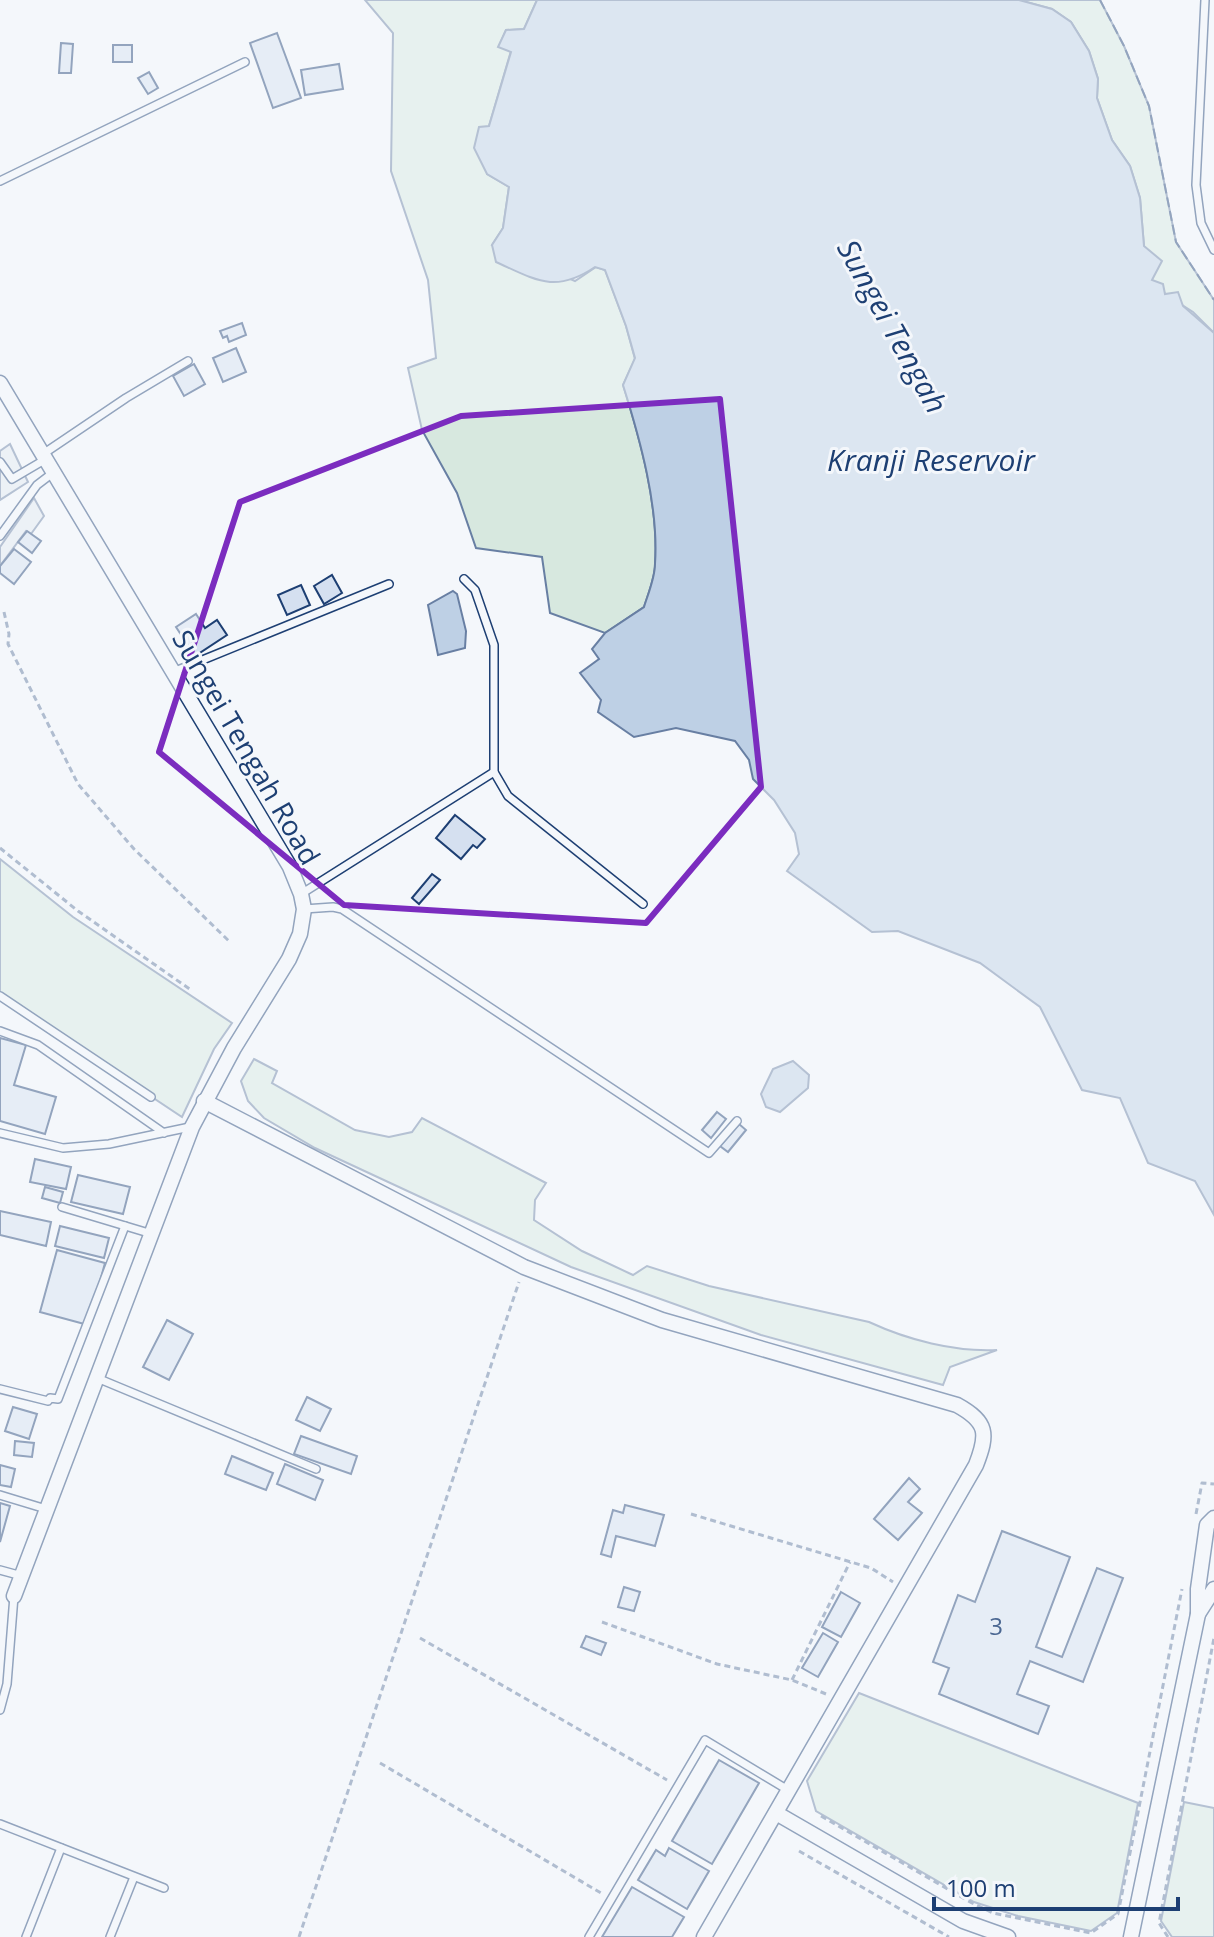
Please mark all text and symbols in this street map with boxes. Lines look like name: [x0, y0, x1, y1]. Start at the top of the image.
water label: Sungei Tengah: [828, 232, 958, 420]
water label: Kranji Reservoir: [827, 439, 1036, 480]
street label: Sungei Tengah Road: [164, 623, 330, 871]
house number: 3: [989, 1609, 1003, 1642]
scale bar: [934, 1861, 1178, 1911]
text: 100 m: [946, 1871, 1016, 1904]

